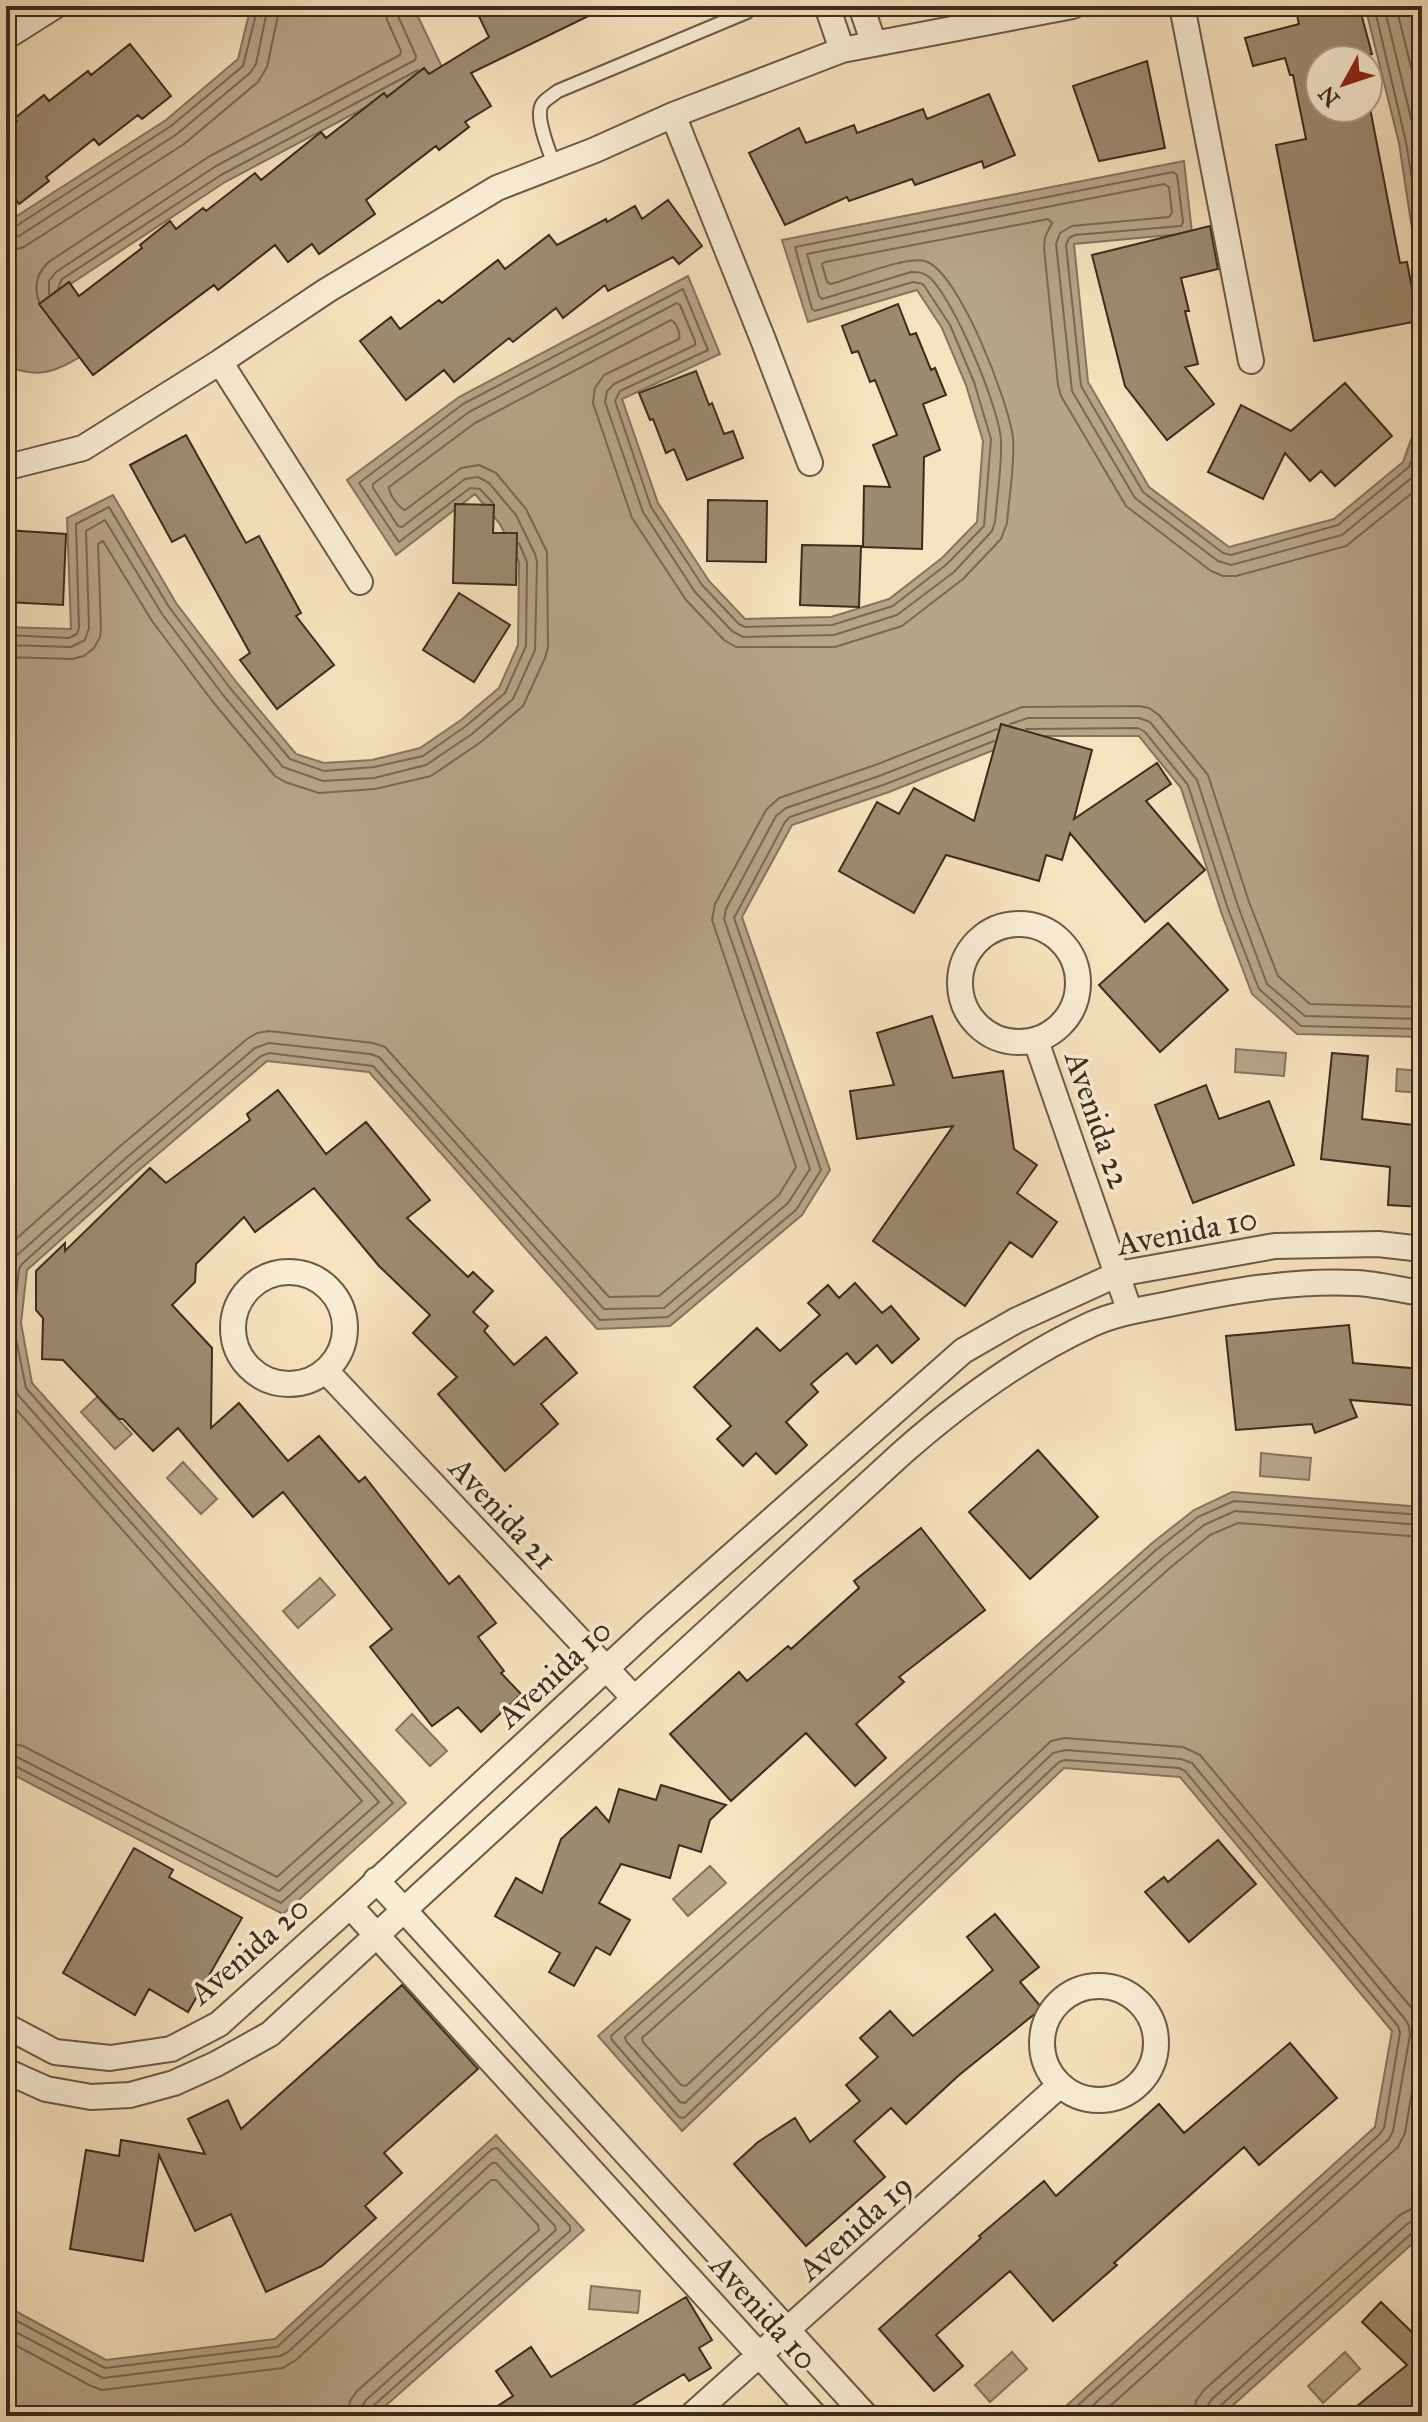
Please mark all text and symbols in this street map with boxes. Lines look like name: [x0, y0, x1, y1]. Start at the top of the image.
north arrow: [1304, 44, 1384, 124]
text: N: [1313, 80, 1345, 112]
street label: Avenida 22: [1055, 1045, 1139, 1194]
street label: Avenida 10: [1112, 1199, 1261, 1265]
street label: Avenida 21: [439, 1448, 564, 1578]
street label: Avenida 10: [488, 1611, 620, 1737]
street label: Avenida 20: [180, 1888, 317, 2014]
street label: Avenida 19: [789, 2166, 921, 2290]
street label: Avenida 10: [700, 2245, 826, 2378]

